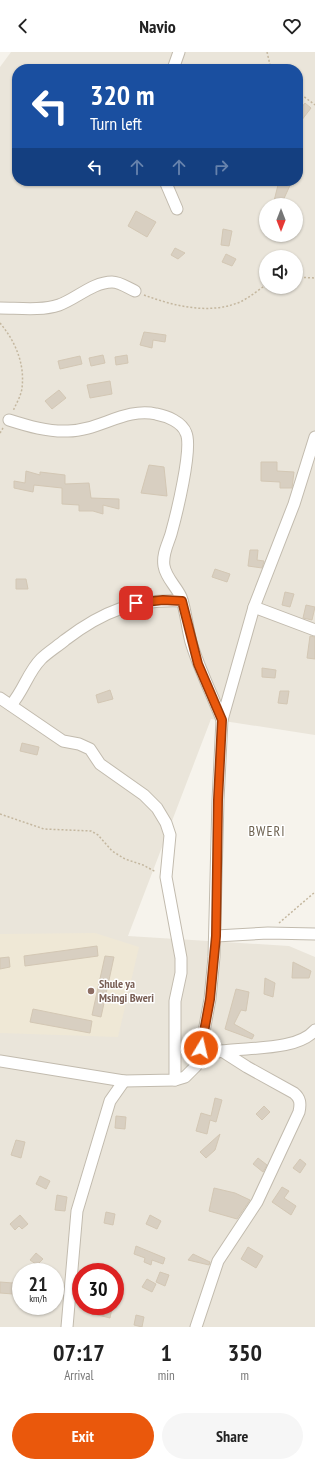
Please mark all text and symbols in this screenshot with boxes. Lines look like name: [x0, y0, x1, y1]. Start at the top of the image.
icon: back: [12, 15, 34, 37]
text: Navio: [139, 15, 176, 38]
icon: heart: [281, 15, 303, 37]
text: 320 m: [90, 76, 154, 113]
icon: left: [24, 80, 76, 132]
text: Turn left: [90, 112, 142, 135]
icon: left: [84, 156, 106, 178]
icon: ahead: [126, 156, 148, 178]
icon: ahead: [168, 156, 190, 178]
icon: right: [210, 156, 232, 178]
north arrow: [259, 198, 303, 242]
map controls: [259, 198, 303, 294]
button: sound: [259, 250, 303, 294]
pin: [119, 586, 153, 620]
icon: arrive: [125, 592, 147, 614]
district label: BWERI: [249, 822, 286, 840]
place label: Shule ya Msingi Bweri: [99, 976, 154, 1005]
marker: Shule ya Msingi Bweri: [86, 986, 96, 996]
position arrow: [180, 1027, 222, 1069]
speed limit sign: 30: [72, 1263, 124, 1315]
text: 21: [28, 1271, 48, 1297]
text: km/h: [29, 1292, 47, 1305]
text: 07:17: [53, 1337, 105, 1368]
text: 1: [160, 1337, 172, 1368]
text: 350: [228, 1337, 262, 1368]
text: Arrival: [64, 1367, 94, 1384]
text: min: [158, 1367, 175, 1384]
text: m: [241, 1367, 249, 1384]
button: Exit: [12, 1413, 154, 1459]
button: Share: [162, 1413, 303, 1459]

